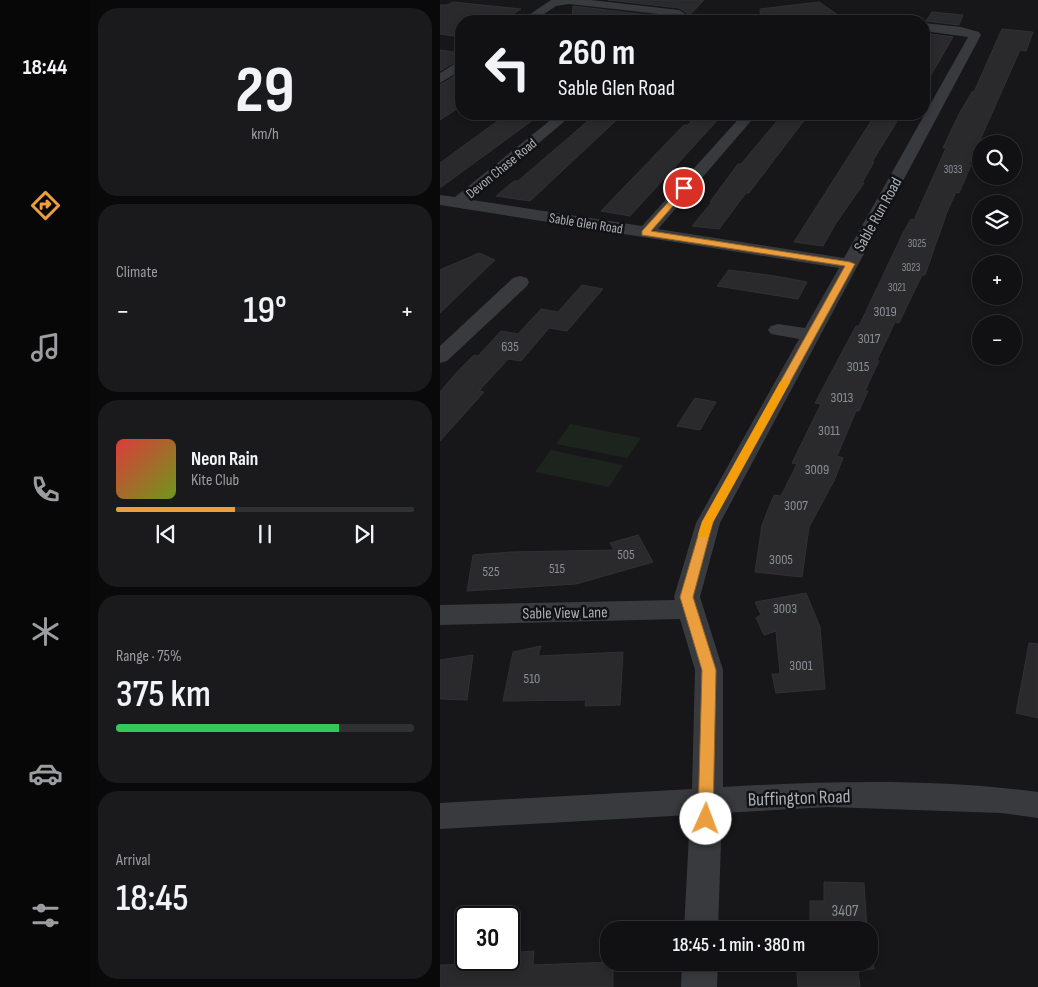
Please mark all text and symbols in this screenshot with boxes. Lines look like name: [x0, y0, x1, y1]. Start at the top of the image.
text: 260 m: [558, 32, 635, 75]
icon: left: [475, 35, 540, 100]
text: 29: [235, 53, 295, 131]
text: 18:44: [23, 54, 67, 81]
text: Sable Glen Road: [558, 75, 675, 102]
text: km/h: [251, 125, 279, 144]
street label: Devon Chase Road: [462, 135, 540, 202]
map controls: [972, 135, 1022, 365]
button: search: [972, 135, 1022, 185]
house number: 3033: [944, 163, 963, 176]
pin: [663, 167, 705, 209]
icon: arrive: [670, 174, 698, 202]
street label: Sable Run Road: [850, 174, 906, 255]
icon: directions: [28, 188, 63, 223]
button: layers: [972, 195, 1022, 245]
street label: Sable Glen Road: [548, 209, 624, 238]
house number: 3025: [908, 237, 926, 250]
button: +: [972, 255, 1022, 305]
house number: 3023: [902, 261, 921, 274]
text: Climate: [116, 263, 158, 282]
house number: 3021: [888, 281, 906, 294]
text: 19°: [243, 288, 287, 333]
text: −: [116, 295, 130, 328]
text: +: [400, 295, 414, 328]
house number: 3019: [873, 303, 897, 320]
button: −: [972, 315, 1022, 365]
icon: music: [28, 330, 63, 365]
house number: 3017: [858, 330, 881, 347]
house number: 635: [501, 338, 519, 355]
house number: 3015: [847, 358, 870, 375]
house number: 3013: [831, 389, 854, 406]
house number: 3011: [818, 422, 840, 439]
text: Neon Rain: [191, 448, 258, 471]
house number: 3009: [805, 461, 829, 478]
text: Kite Club: [191, 471, 239, 490]
icon: phone: [28, 472, 63, 507]
house number: 3007: [784, 497, 808, 514]
icon: previous: [152, 520, 180, 548]
icon: pause: [251, 520, 279, 548]
icon: next: [350, 520, 378, 548]
house number: 505: [617, 546, 635, 563]
house number: 3005: [769, 551, 793, 568]
house number: 515: [549, 560, 565, 577]
house number: 525: [483, 563, 500, 580]
house number: 3003: [773, 600, 797, 617]
street label: Sable View Lane: [522, 603, 608, 624]
icon: climate: [28, 614, 63, 649]
text: Range · 75%: [116, 647, 182, 666]
house number: 3001: [789, 657, 813, 674]
house number: 510: [524, 670, 540, 687]
text: 375 km: [116, 672, 211, 717]
icon: car: [28, 756, 63, 791]
street label: Buffington Road: [747, 785, 851, 812]
position arrow: [679, 792, 731, 844]
text: Arrival: [116, 851, 150, 870]
text: 18:45: [116, 876, 189, 921]
icon: filters: [28, 898, 63, 933]
house number: 3407: [832, 902, 859, 921]
speed limit sign: 30: [455, 906, 520, 971]
text: 18:45 · 1 min · 380 m: [673, 934, 805, 957]

